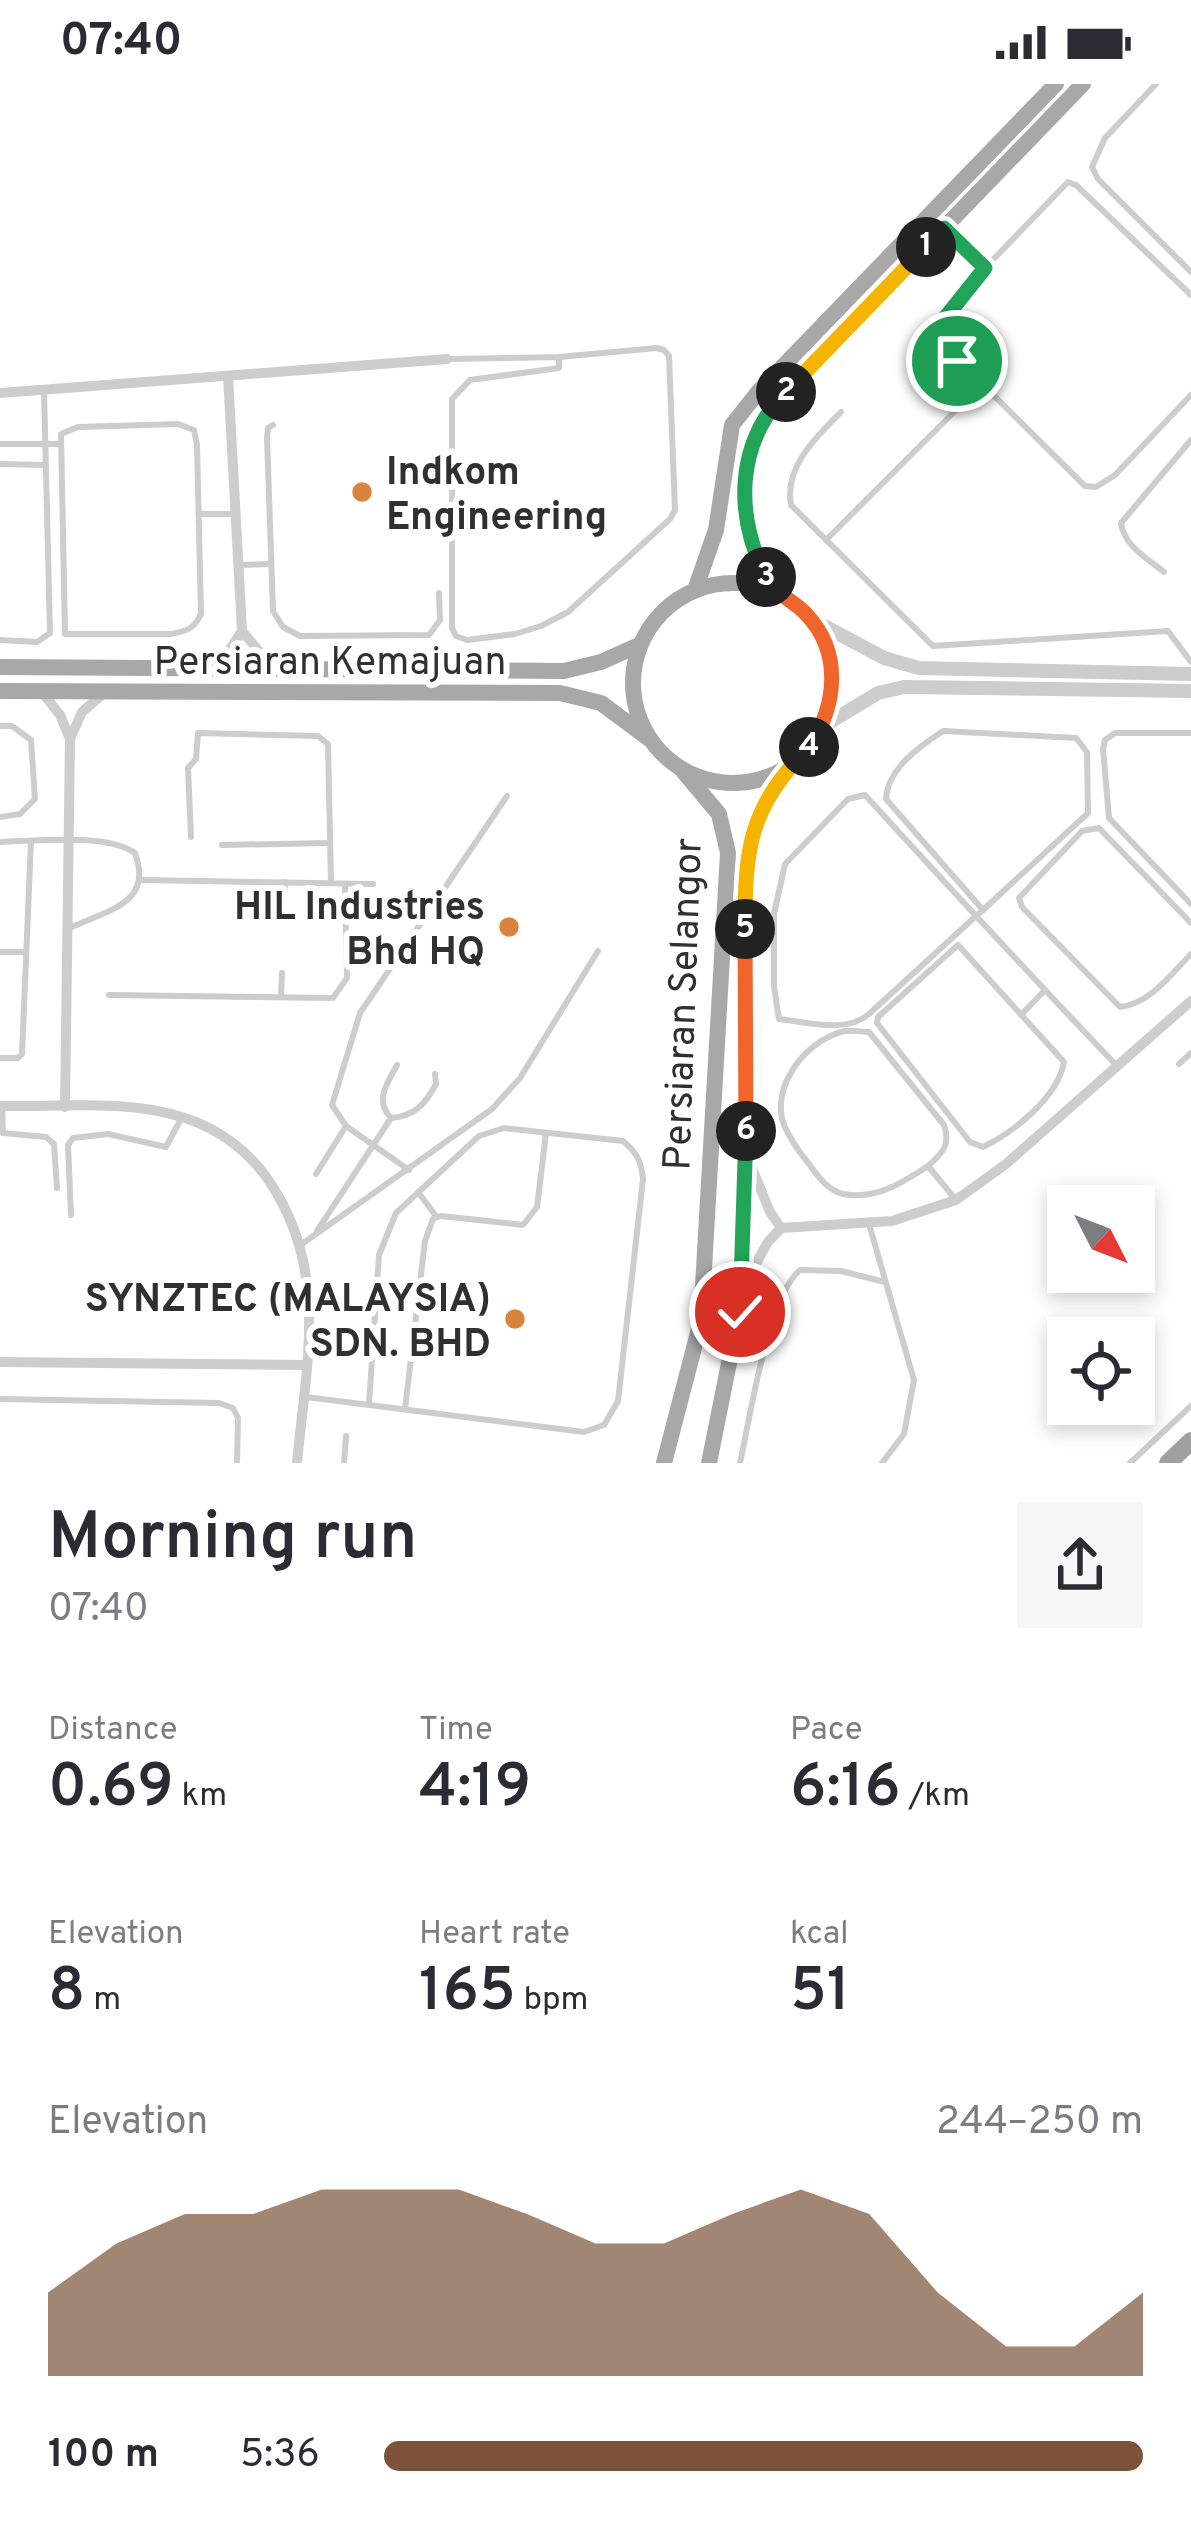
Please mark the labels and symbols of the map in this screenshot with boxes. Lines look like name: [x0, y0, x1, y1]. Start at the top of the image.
pin: 1: [896, 217, 956, 277]
pin: [906, 310, 1008, 412]
pin: 2: [756, 362, 816, 422]
place label: Indkom Engineering: [386, 450, 607, 544]
marker: Indkom Engineering: [349, 479, 375, 505]
pin: 3: [736, 547, 796, 607]
street label: Persiaran Kemajuan: [154, 640, 506, 689]
pin: 4: [779, 717, 839, 777]
street label: Persiaran Selangor: [655, 837, 716, 1171]
place label: HIL Industries Bhd HQ: [234, 885, 485, 979]
pin: 5: [715, 899, 775, 959]
marker: HIL Industries Bhd HQ: [496, 914, 522, 940]
pin: 6: [716, 1101, 776, 1161]
north arrow: [1047, 1185, 1155, 1293]
pin: [689, 1261, 791, 1363]
place label: SYNZTEC (MALAYSIA) SDN. BHD: [85, 1277, 491, 1371]
marker: SYNZTEC (MALAYSIA) SDN. BHD: [502, 1306, 528, 1332]

